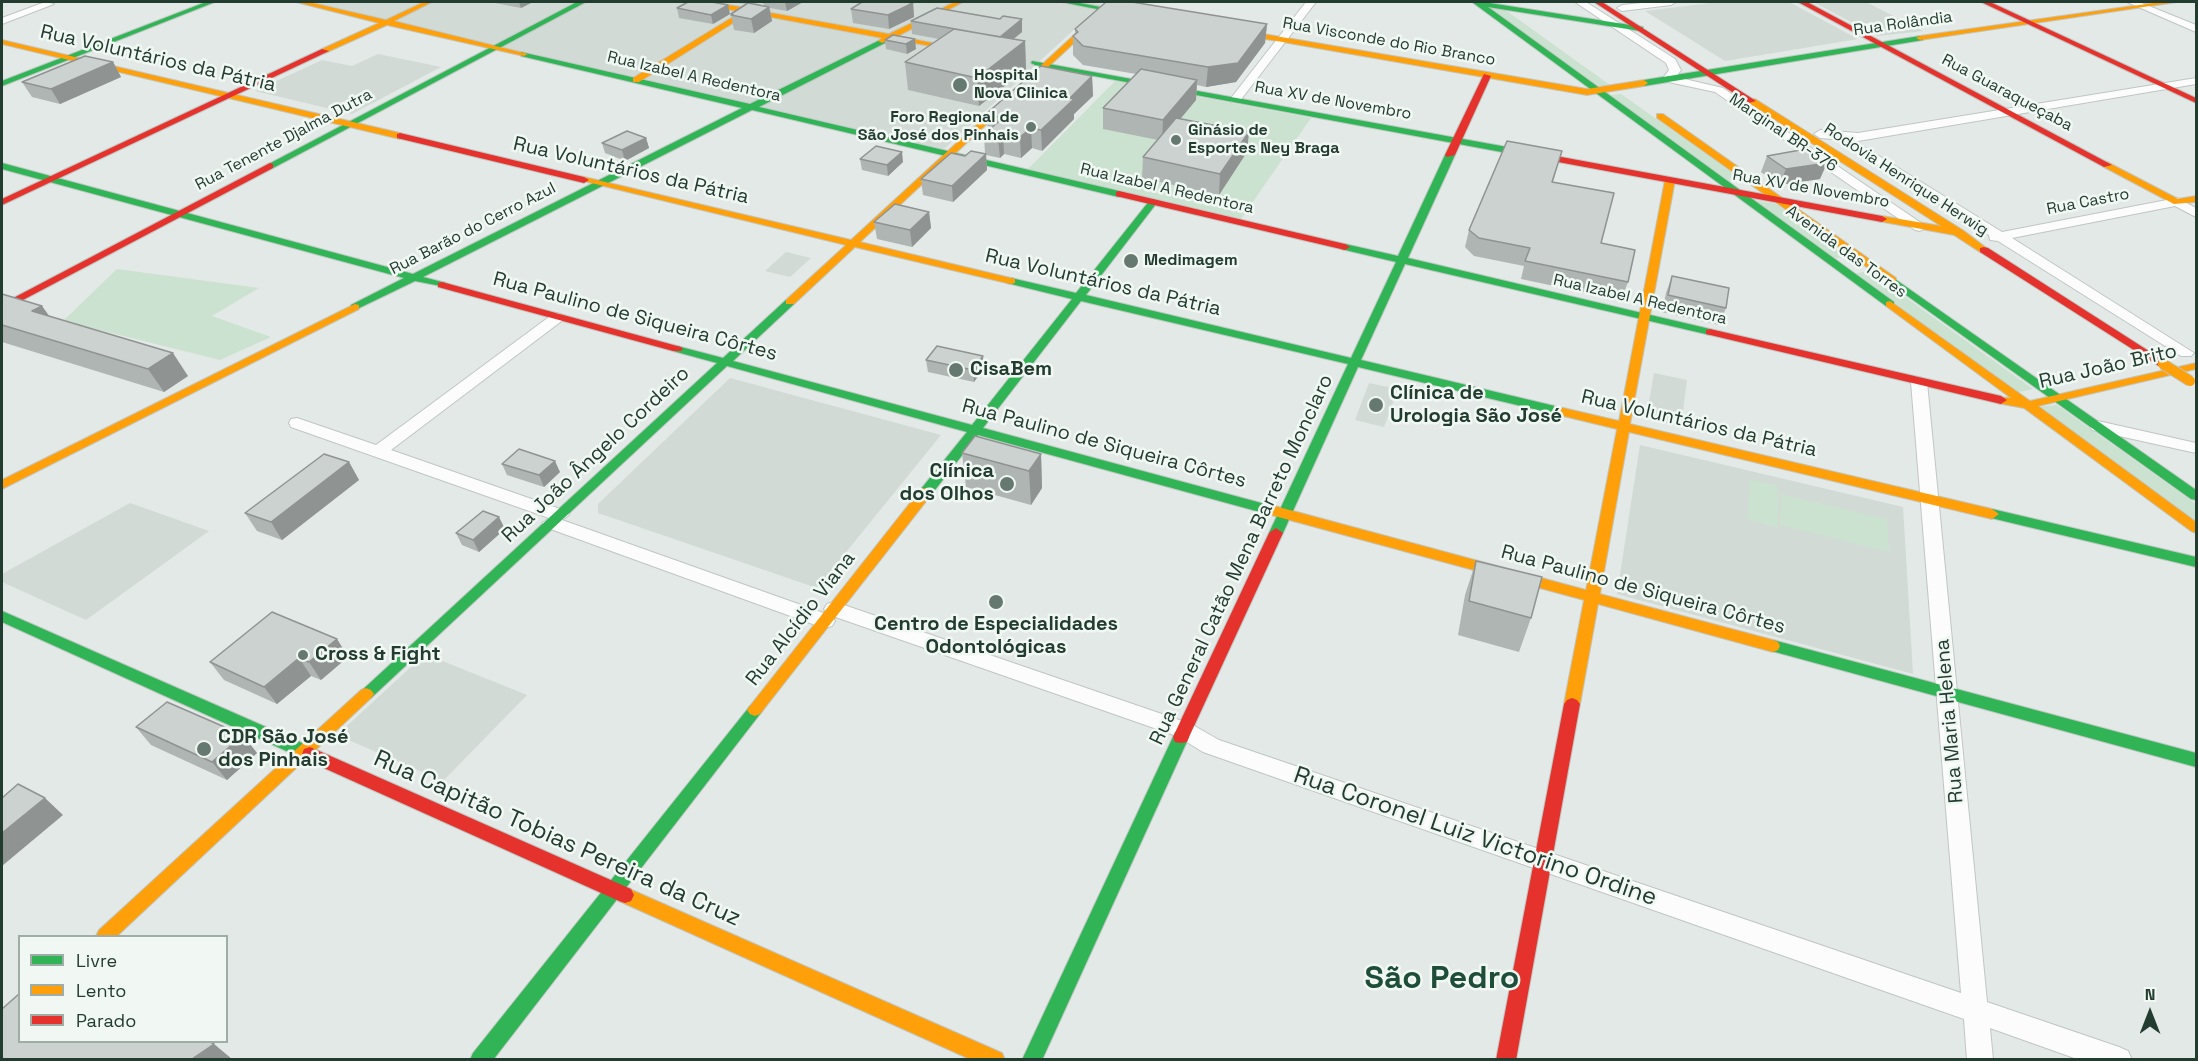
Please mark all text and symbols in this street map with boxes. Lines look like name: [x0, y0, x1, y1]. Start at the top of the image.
street label: Rua Rolândia: [1852, 8, 1954, 40]
street label: Rua Visconde do Rio Branco: [1281, 14, 1497, 70]
street label: Rua Voluntários da Pátria: [38, 20, 278, 98]
street label: Rua Izabel A Redentora: [605, 48, 783, 106]
street label: Rua Guaraqueçaba: [1938, 50, 2076, 136]
place label: Hospital Nova Clinica: [974, 66, 1068, 104]
marker: Hospital Nova Clinica: [951, 76, 969, 94]
street label: Rua XV de Novembro: [1253, 78, 1413, 124]
street label: Rua Tenente Djalma Dutra: [192, 85, 376, 195]
street label: Marginal BR-376: [1725, 90, 1841, 176]
place label: Foro Regional de São José dos Pinhais: [858, 108, 1019, 146]
marker: Foro Regional de São José dos Pinhais: [1024, 120, 1038, 134]
street label: Rodovia Henrique Herwig: [1820, 120, 1992, 240]
place label: Ginásio de Esportes Ney Braga: [1188, 121, 1339, 159]
street label: Rua Voluntários da Pátria: [511, 132, 751, 210]
marker: Ginásio de Esportes Ney Braga: [1169, 133, 1183, 147]
street label: Rua Izabel A Redentora: [1078, 160, 1256, 218]
street label: Rua XV de Novembro: [1731, 166, 1891, 212]
street label: Rua Barão do Cerro Azul: [387, 179, 559, 279]
street label: Rua Castro: [2045, 185, 2131, 219]
street label: Avenida das Torres: [1782, 202, 1910, 302]
street label: Rua Voluntários da Pátria: [983, 244, 1223, 322]
place label: Medimagem: [1144, 251, 1238, 271]
marker: Medimagem: [1122, 252, 1140, 270]
street label: Rua Paulino de Siqueira Côrtes: [490, 267, 780, 367]
street label: Rua Izabel A Redentora: [1551, 271, 1729, 329]
street label: Rua João Brito: [2037, 339, 2179, 395]
place label: CisaBem: [970, 358, 1052, 382]
marker: CisaBem: [947, 361, 965, 379]
street label: Rua João Ângelo Cordeiro: [497, 362, 695, 548]
street label: Rua General Catão Mena Barreto Monclaro: [1145, 371, 1339, 749]
place label: Clínica de Urologia São José: [1390, 382, 1562, 429]
street label: Rua Voluntários da Pátria: [1579, 385, 1819, 463]
street label: Rua Paulino de Siqueira Côrtes: [959, 394, 1249, 494]
marker: Clínica de Urologia São José: [1367, 396, 1385, 414]
place label: Clínica dos Olhos: [900, 460, 994, 507]
marker: Clínica dos Olhos: [998, 475, 1016, 493]
street label: Rua Paulino de Siqueira Côrtes: [1498, 540, 1788, 640]
street label: Rua Alcídio Viana: [741, 547, 861, 691]
marker: Centro de Especialidades Odontológicas: [987, 593, 1005, 611]
place label: Centro de Especialidades Odontológicas: [874, 613, 1118, 660]
street label: Rua Maria Helena: [1931, 638, 1969, 804]
place label: Cross & Fight: [315, 643, 441, 667]
marker: Cross & Fight: [296, 648, 310, 662]
place label: CDR São José dos Pinhais: [218, 726, 348, 773]
marker: CDR São José dos Pinhais: [195, 740, 213, 758]
street label: Rua Capitão Tobias Pereira da Cruz: [369, 745, 745, 933]
street label: Rua Coronel Luiz Victorino Ordine: [1290, 761, 1660, 913]
legend: [18, 935, 228, 1043]
text: Livre: [76, 949, 117, 972]
district label: São Pedro: [1365, 960, 1519, 998]
text: Lento: [76, 979, 126, 1002]
north arrow: [2120, 983, 2180, 1043]
text: N: [2145, 984, 2155, 1005]
text: Parado: [76, 1009, 136, 1032]

